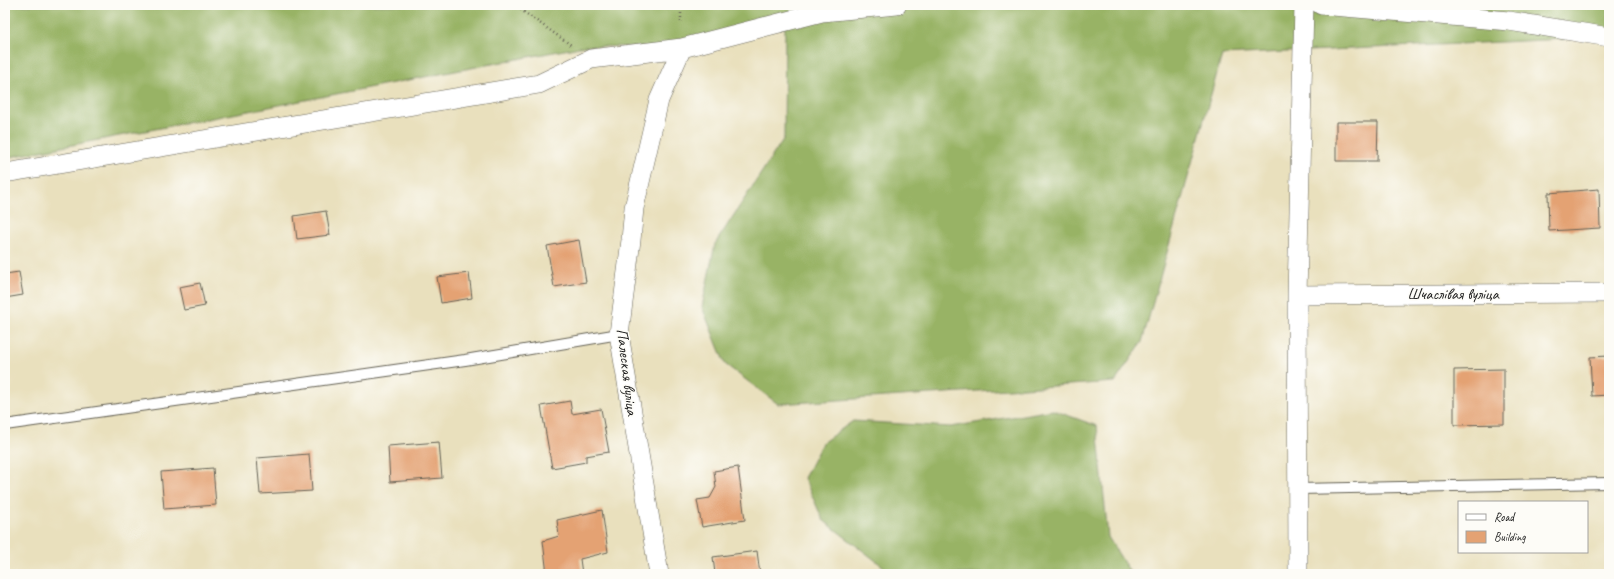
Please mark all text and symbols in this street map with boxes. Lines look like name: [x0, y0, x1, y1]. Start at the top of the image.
street label: Шчаслівая вуліца: [1407, 284, 1500, 304]
street label: Палеская вуліца: [612, 327, 642, 418]
legend: [1458, 501, 1588, 553]
text: Road: [1494, 509, 1516, 525]
text: Building: [1494, 529, 1526, 545]

